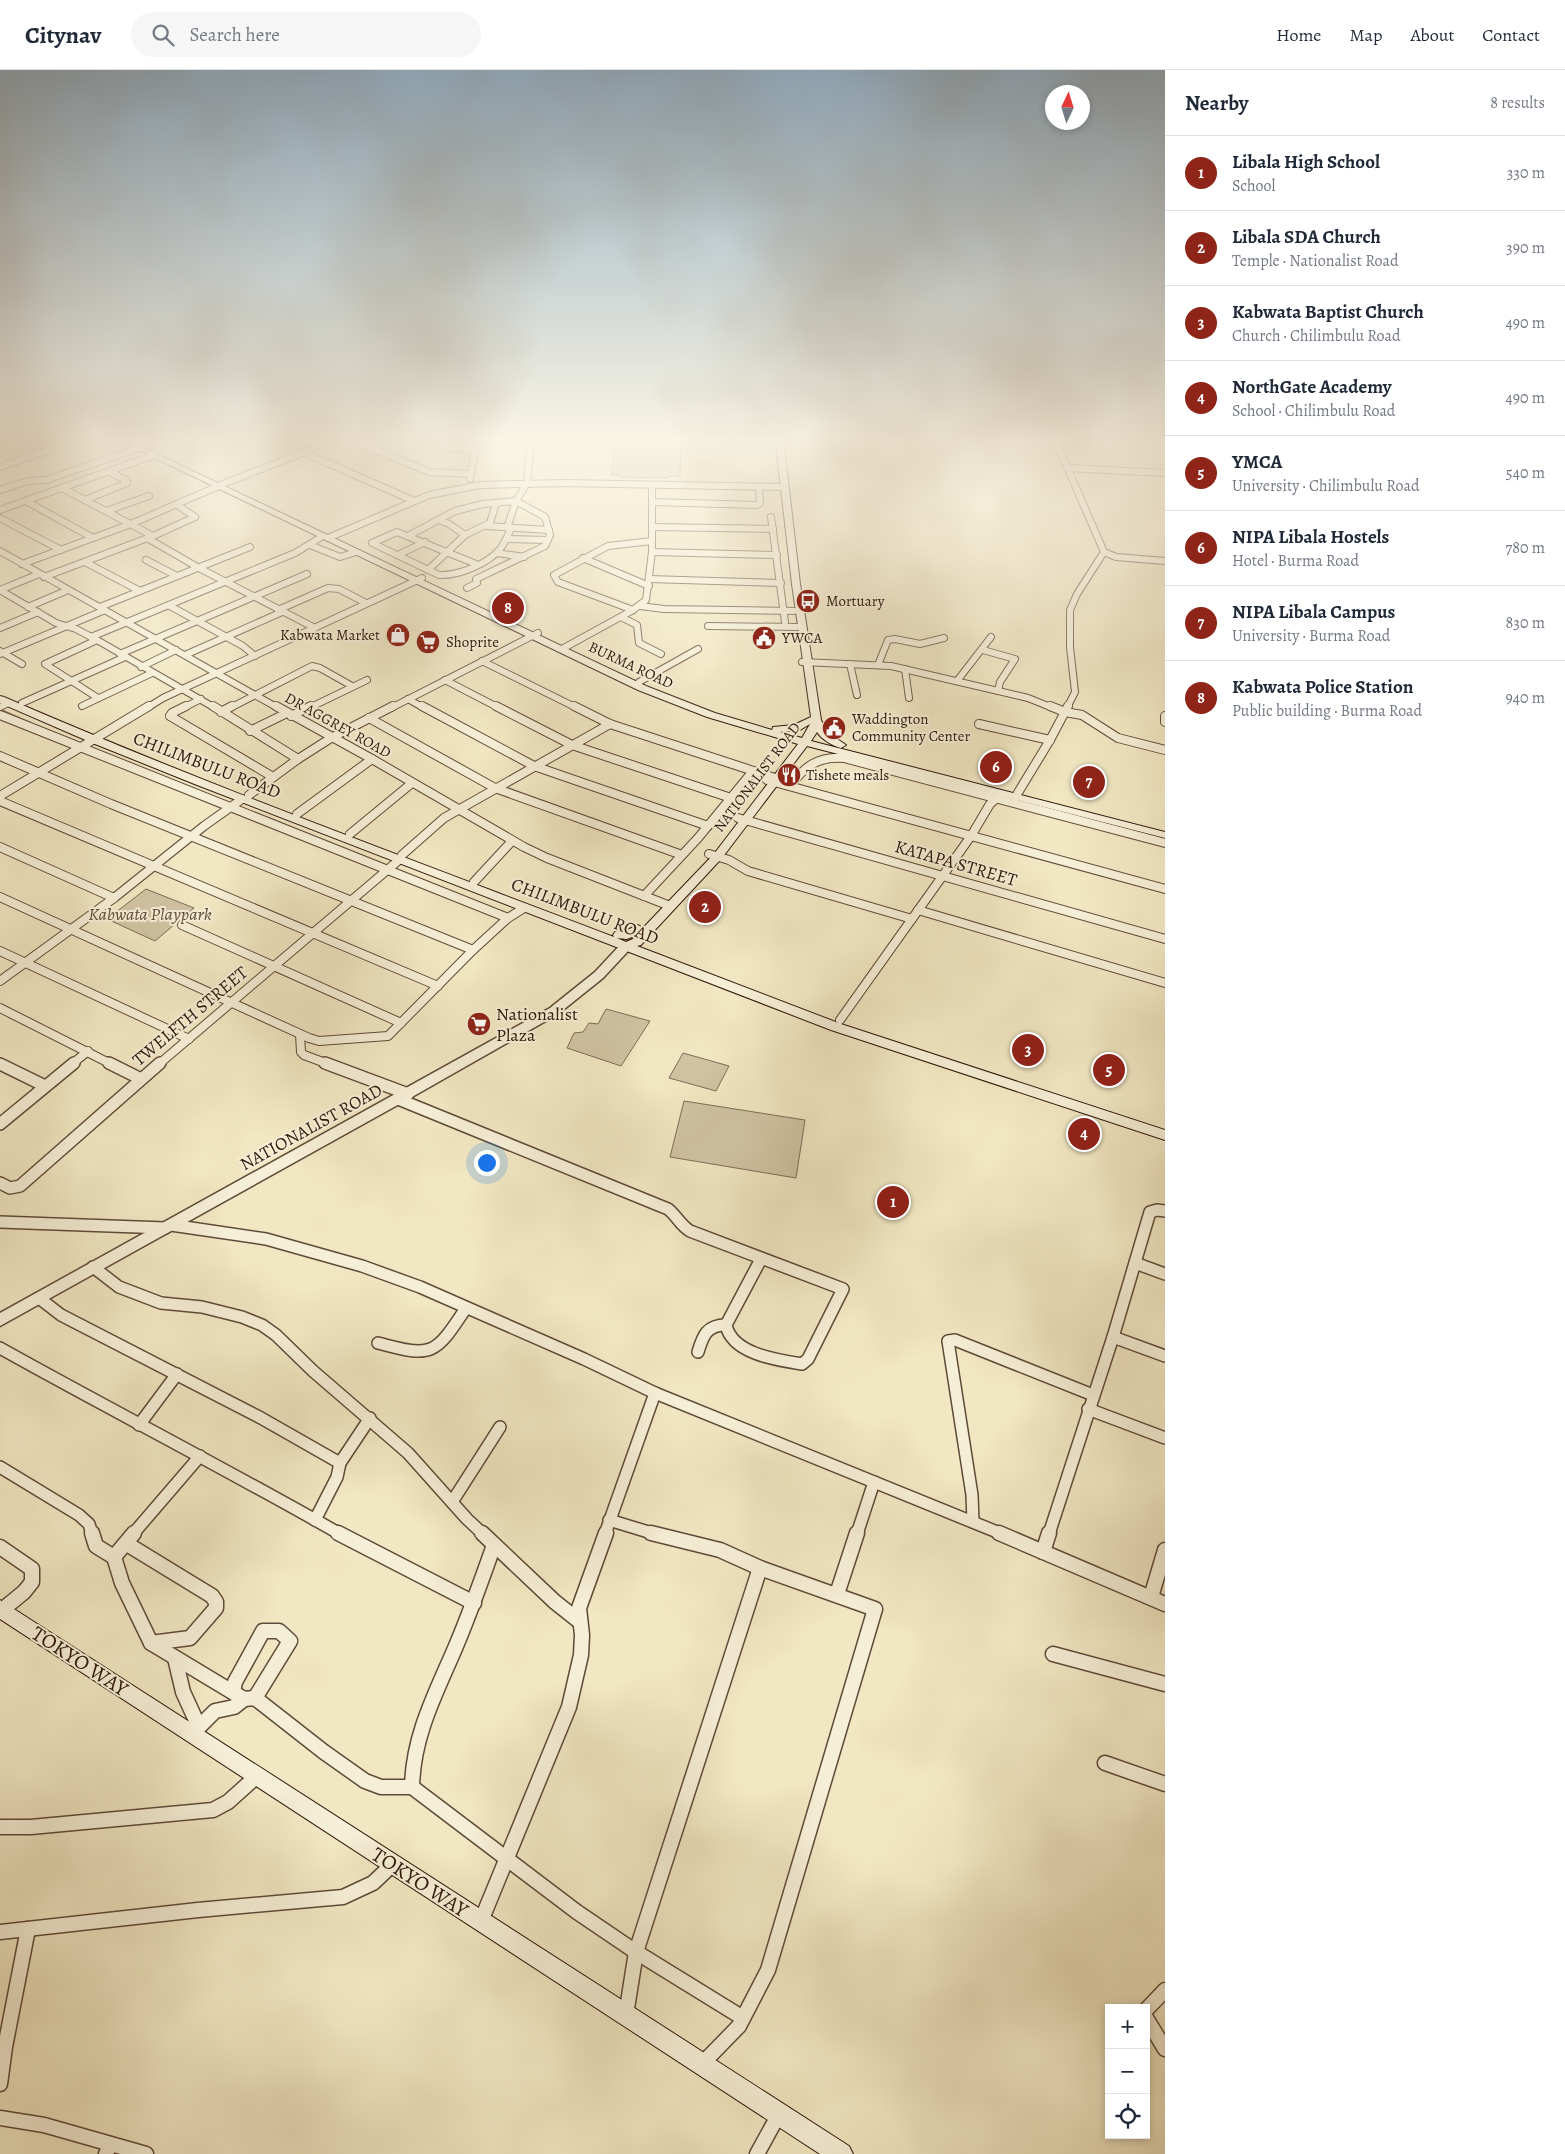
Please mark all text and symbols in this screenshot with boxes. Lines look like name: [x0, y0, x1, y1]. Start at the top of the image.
search box: [131, 12, 481, 57]
text: Citynav: [25, 19, 101, 51]
icon: search: [149, 21, 177, 49]
text: Search here: [189, 22, 280, 48]
text: Home: [1276, 23, 1321, 47]
text: Map: [1349, 23, 1382, 47]
text: About: [1410, 23, 1454, 47]
text: Contact: [1482, 23, 1540, 47]
north arrow: [1045, 85, 1090, 130]
text: Nearby: [1185, 89, 1248, 117]
text: 8 results: [1490, 92, 1545, 114]
text: Libala High School: [1232, 149, 1380, 175]
text: 1: [1198, 162, 1204, 184]
text: 330 m: [1507, 162, 1545, 184]
text: School: [1232, 175, 1275, 197]
text: Libala SDA Church: [1232, 224, 1381, 250]
text: 2: [1197, 237, 1205, 259]
text: 390 m: [1506, 237, 1545, 259]
text: Temple · Nationalist Road: [1232, 250, 1399, 272]
text: Kabwata Baptist Church: [1232, 299, 1424, 325]
text: 3: [1198, 312, 1204, 334]
text: 490 m: [1505, 312, 1545, 334]
text: Church · Chilimbulu Road: [1232, 325, 1401, 347]
text: NorthGate Academy: [1232, 374, 1392, 400]
text: 4: [1197, 387, 1205, 409]
text: 490 m: [1505, 387, 1545, 409]
text: School · Chilimbulu Road: [1232, 400, 1395, 422]
text: YMCA: [1232, 449, 1282, 475]
text: 5: [1198, 462, 1204, 484]
text: 540 m: [1506, 462, 1545, 484]
text: University · Chilimbulu Road: [1232, 475, 1420, 497]
text: NIPA Libala Hostels: [1232, 524, 1389, 550]
text: 6: [1197, 537, 1205, 559]
text: 780 m: [1506, 537, 1545, 559]
text: Hotel · Burma Road: [1232, 550, 1359, 572]
bus stop icon: Mortuary: [795, 588, 821, 614]
pin: 8: [492, 589, 524, 627]
place label: Mortuary: [826, 591, 885, 611]
text: NIPA Libala Campus: [1232, 599, 1395, 625]
text: 7: [1198, 612, 1204, 634]
text: 830 m: [1506, 612, 1545, 634]
shop icon: Kabwata Market: [385, 622, 411, 648]
place label: Kabwata Market: [280, 625, 380, 645]
public building icon: YWCA: [751, 625, 777, 651]
text: University · Burma Road: [1232, 625, 1390, 647]
place label: YWCA: [781, 628, 822, 648]
supermarket icon: Shoprite: [415, 629, 441, 655]
place label: Shoprite: [446, 632, 499, 652]
street label: BURMA ROAD: [585, 637, 677, 693]
text: Kabwata Police Station: [1232, 674, 1413, 700]
text: 8: [1197, 687, 1205, 709]
text: 940 m: [1505, 687, 1545, 709]
street label: DR AGGREY ROAD: [281, 688, 395, 762]
text: Public building · Burma Road: [1232, 700, 1422, 722]
place label: Waddington Community Center: [851, 709, 970, 746]
public building icon: Waddington Community Center: [821, 715, 847, 741]
street label: NATIONALIST ROAD: [709, 718, 805, 836]
street label: CHILIMBULU ROAD: [130, 726, 284, 804]
pin: 6: [980, 748, 1012, 786]
restaurant icon: Tishete meals: [776, 762, 802, 788]
pin: 7: [1073, 763, 1105, 801]
place label: Tishete meals: [806, 765, 889, 785]
street label: KATAPA STREET: [892, 834, 1020, 892]
street label: CHILIMBULU ROAD: [508, 872, 662, 950]
pin: 2: [689, 888, 721, 926]
park label: Kabwata Playpark: [88, 902, 212, 926]
street label: TWELFTH STREET: [127, 961, 253, 1071]
place label: Nationalist Plaza: [496, 1002, 578, 1047]
supermarket icon: Nationalist Plaza: [466, 1011, 492, 1037]
pin: 3: [1012, 1031, 1044, 1069]
pin: 5: [1093, 1051, 1125, 1089]
street label: NATIONALIST ROAD: [235, 1078, 387, 1176]
pin: 4: [1068, 1115, 1100, 1153]
your location: [474, 1150, 500, 1176]
pin: 1: [877, 1183, 909, 1221]
street label: TOKYO WAY: [26, 1619, 134, 1703]
street label: TOKYO WAY: [366, 1840, 474, 1924]
map controls: [1105, 2004, 1150, 2139]
button: +: [1105, 2004, 1150, 2049]
button: −: [1105, 2049, 1150, 2094]
button: locate: [1105, 2094, 1150, 2139]

